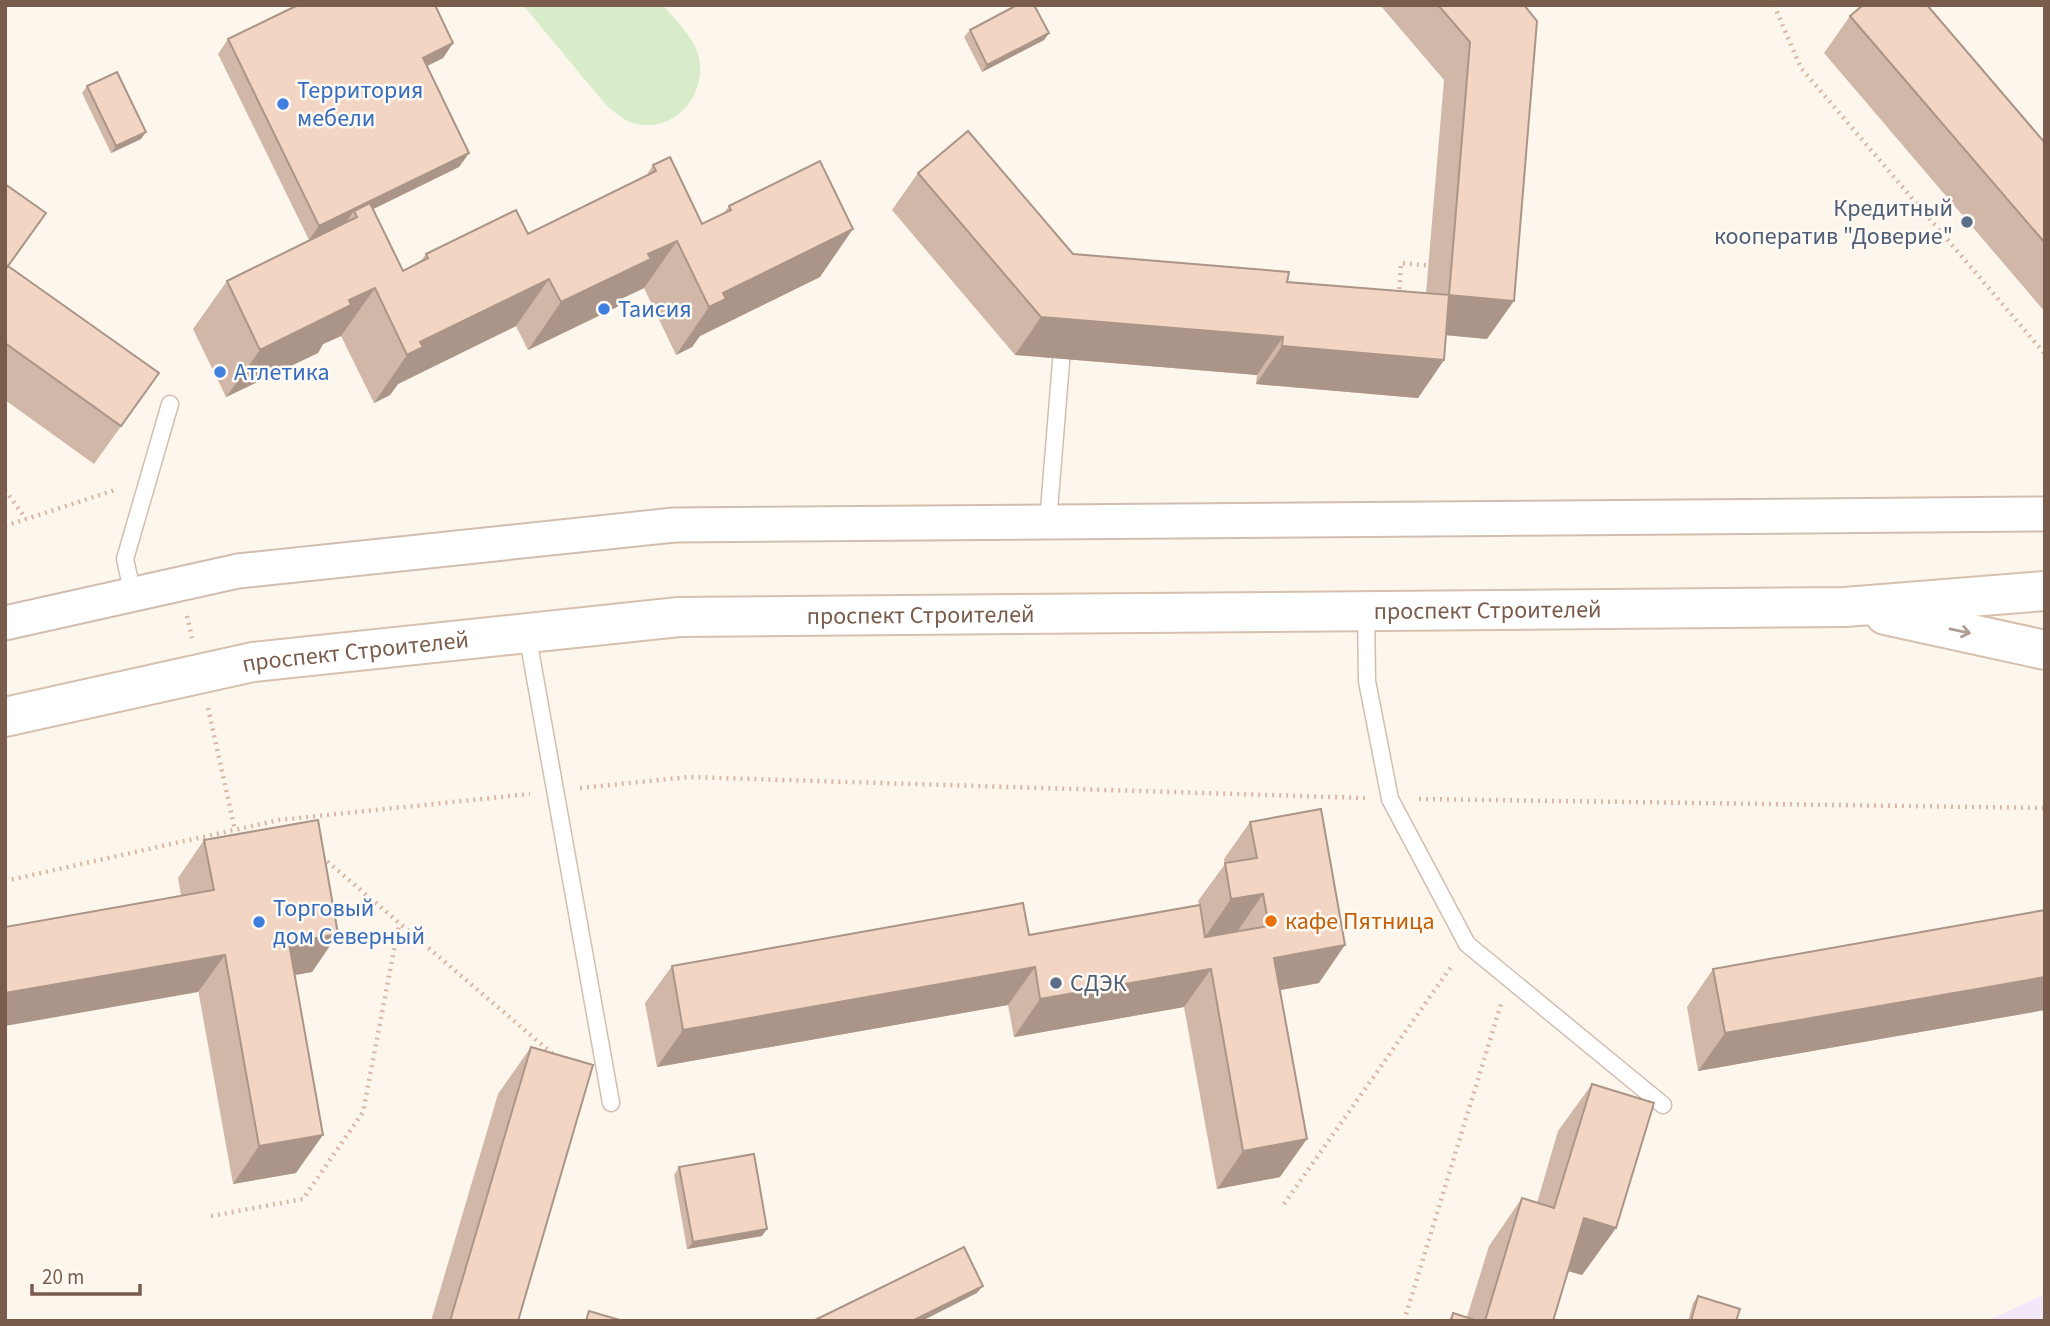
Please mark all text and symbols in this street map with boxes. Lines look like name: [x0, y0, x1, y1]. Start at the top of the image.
place label: Территория мебели: [297, 73, 423, 136]
marker: Территория мебели: [275, 96, 291, 112]
place label: Кредитный кооператив "Доверие": [1714, 191, 1953, 254]
marker: Кредитный кооператив "Доверие": [1959, 214, 1975, 230]
place label: Таисия: [618, 292, 692, 327]
marker: Таисия: [596, 301, 612, 317]
place label: Атлетика: [234, 355, 330, 390]
marker: Атлетика: [212, 364, 228, 380]
street label: проспект Строителей: [1373, 592, 1602, 629]
street label: проспект Строителей: [806, 597, 1035, 634]
street label: проспект Строителей: [239, 622, 471, 682]
one-way arrow: [1948, 625, 1971, 639]
place label: Торговый дом Северный: [273, 891, 425, 954]
place label: кафе Пятница: [1285, 904, 1435, 939]
marker: кафе Пятница: [1263, 913, 1279, 929]
marker: Торговый дом Северный: [251, 914, 267, 930]
place label: СДЭК: [1070, 966, 1127, 1001]
marker: СДЭК: [1048, 975, 1064, 991]
scale bar: [32, 1252, 140, 1296]
text: 20 m: [42, 1262, 84, 1292]

